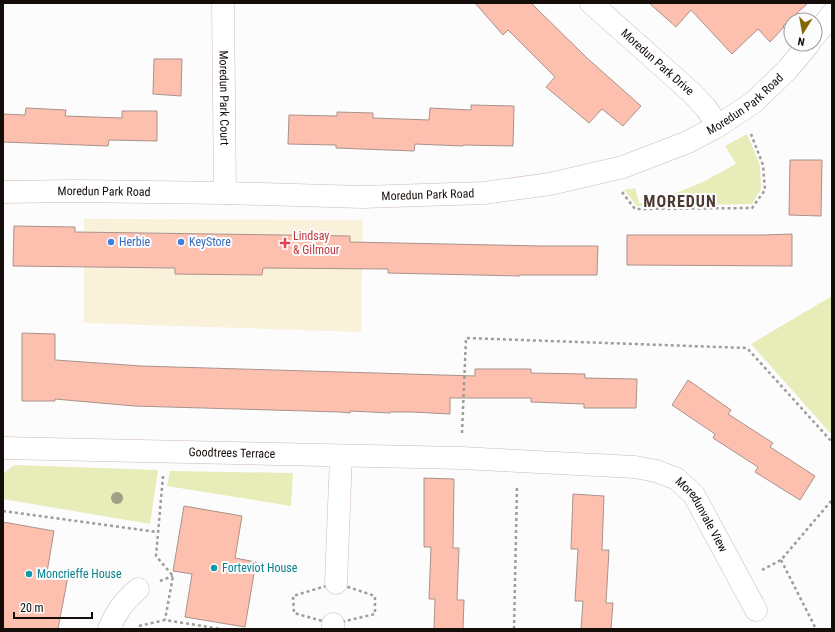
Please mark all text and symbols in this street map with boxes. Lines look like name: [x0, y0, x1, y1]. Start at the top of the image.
north arrow: [783, 12, 823, 52]
street label: Moredun Park Drive: [618, 26, 697, 99]
text: N: [796, 34, 806, 48]
street label: Moredun Park Court: [217, 50, 232, 146]
street label: Moredun Park Road: [704, 71, 786, 138]
street label: Moredun Park Road: [57, 184, 151, 199]
street label: Moredun Park Road: [381, 186, 475, 203]
district label: MOREDUN: [643, 192, 717, 211]
place label: Lindsay & Gilmour: [293, 229, 340, 257]
place label: Herbie: [119, 235, 150, 249]
place label: KeyStore: [189, 235, 231, 249]
marker: Herbie: [106, 237, 116, 247]
marker: KeyStore: [176, 237, 186, 247]
marker: Lindsay & Gilmour: [280, 238, 290, 248]
street label: Goodtrees Terrace: [188, 445, 276, 461]
street label: Moredunvale View: [673, 474, 731, 555]
place label: Forteviot House: [222, 561, 298, 575]
marker: Forteviot House: [209, 563, 219, 573]
place label: Moncrieffe House: [37, 567, 122, 581]
marker: Moncrieffe House: [24, 569, 34, 579]
scale bar: [14, 594, 92, 620]
text: 20 m: [20, 601, 44, 615]

